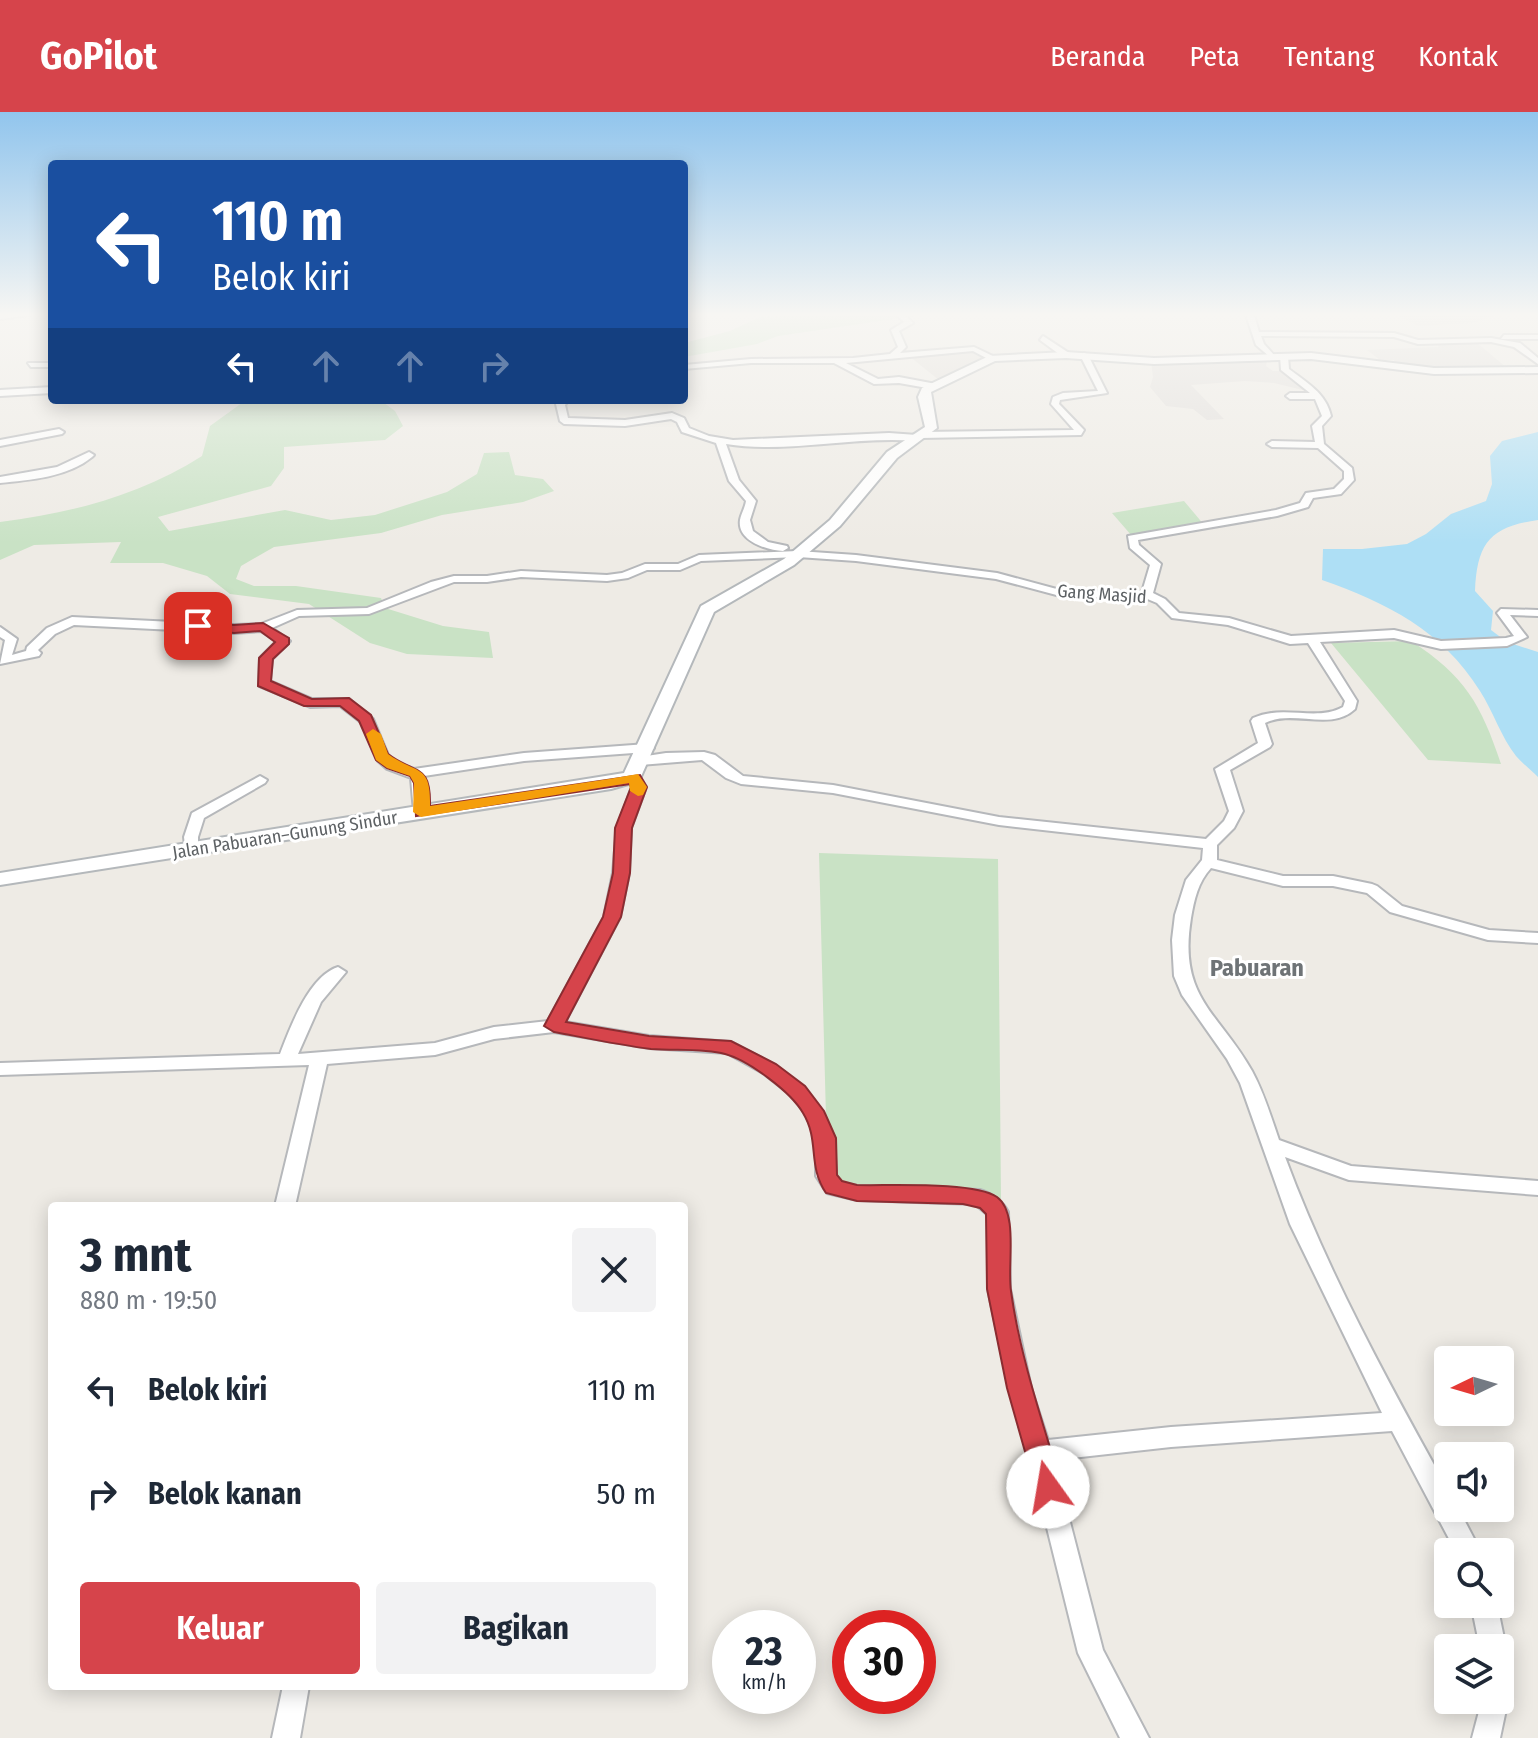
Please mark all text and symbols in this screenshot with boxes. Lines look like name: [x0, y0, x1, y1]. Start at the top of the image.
text: GoPilot: [40, 33, 157, 79]
text: Beranda: [1050, 40, 1145, 73]
text: Peta: [1189, 40, 1240, 73]
text: Tentang: [1284, 40, 1374, 73]
text: Kontak: [1418, 40, 1498, 73]
text: 110 m: [212, 188, 343, 255]
icon: left: [80, 192, 184, 296]
text: Belok kiri: [212, 256, 350, 300]
icon: left: [220, 344, 264, 388]
icon: ahead: [304, 344, 348, 388]
icon: ahead: [388, 344, 432, 388]
icon: right: [472, 344, 516, 388]
street label: Gang Masjid: [1057, 580, 1147, 608]
pin: [164, 592, 232, 660]
icon: arrive: [176, 604, 220, 648]
street label: Jalan Pabuaran–Gunung Sindur: [171, 806, 400, 864]
district label: Pabuaran: [1210, 954, 1304, 982]
text: 3 mnt: [80, 1226, 191, 1284]
button: close: [572, 1228, 656, 1312]
text: 880 m · 19:50: [80, 1285, 217, 1316]
north arrow: [1434, 1346, 1514, 1426]
map controls: [1434, 1346, 1514, 1714]
icon: left: [80, 1368, 124, 1412]
text: Belok kiri: [148, 1372, 267, 1408]
text: 110 m: [587, 1372, 656, 1408]
button: sound: [1434, 1442, 1514, 1522]
position arrow: [1006, 1445, 1090, 1529]
icon: right: [80, 1472, 124, 1516]
text: Belok kanan: [148, 1476, 302, 1512]
text: 50 m: [596, 1476, 656, 1512]
button: search: [1434, 1538, 1514, 1618]
button: Keluar: [80, 1582, 360, 1674]
button: Bagikan: [376, 1582, 656, 1674]
speed limit sign: 30: [832, 1610, 936, 1714]
text: 23: [745, 1628, 783, 1676]
button: layers: [1434, 1634, 1514, 1714]
text: km/h: [742, 1670, 786, 1694]

